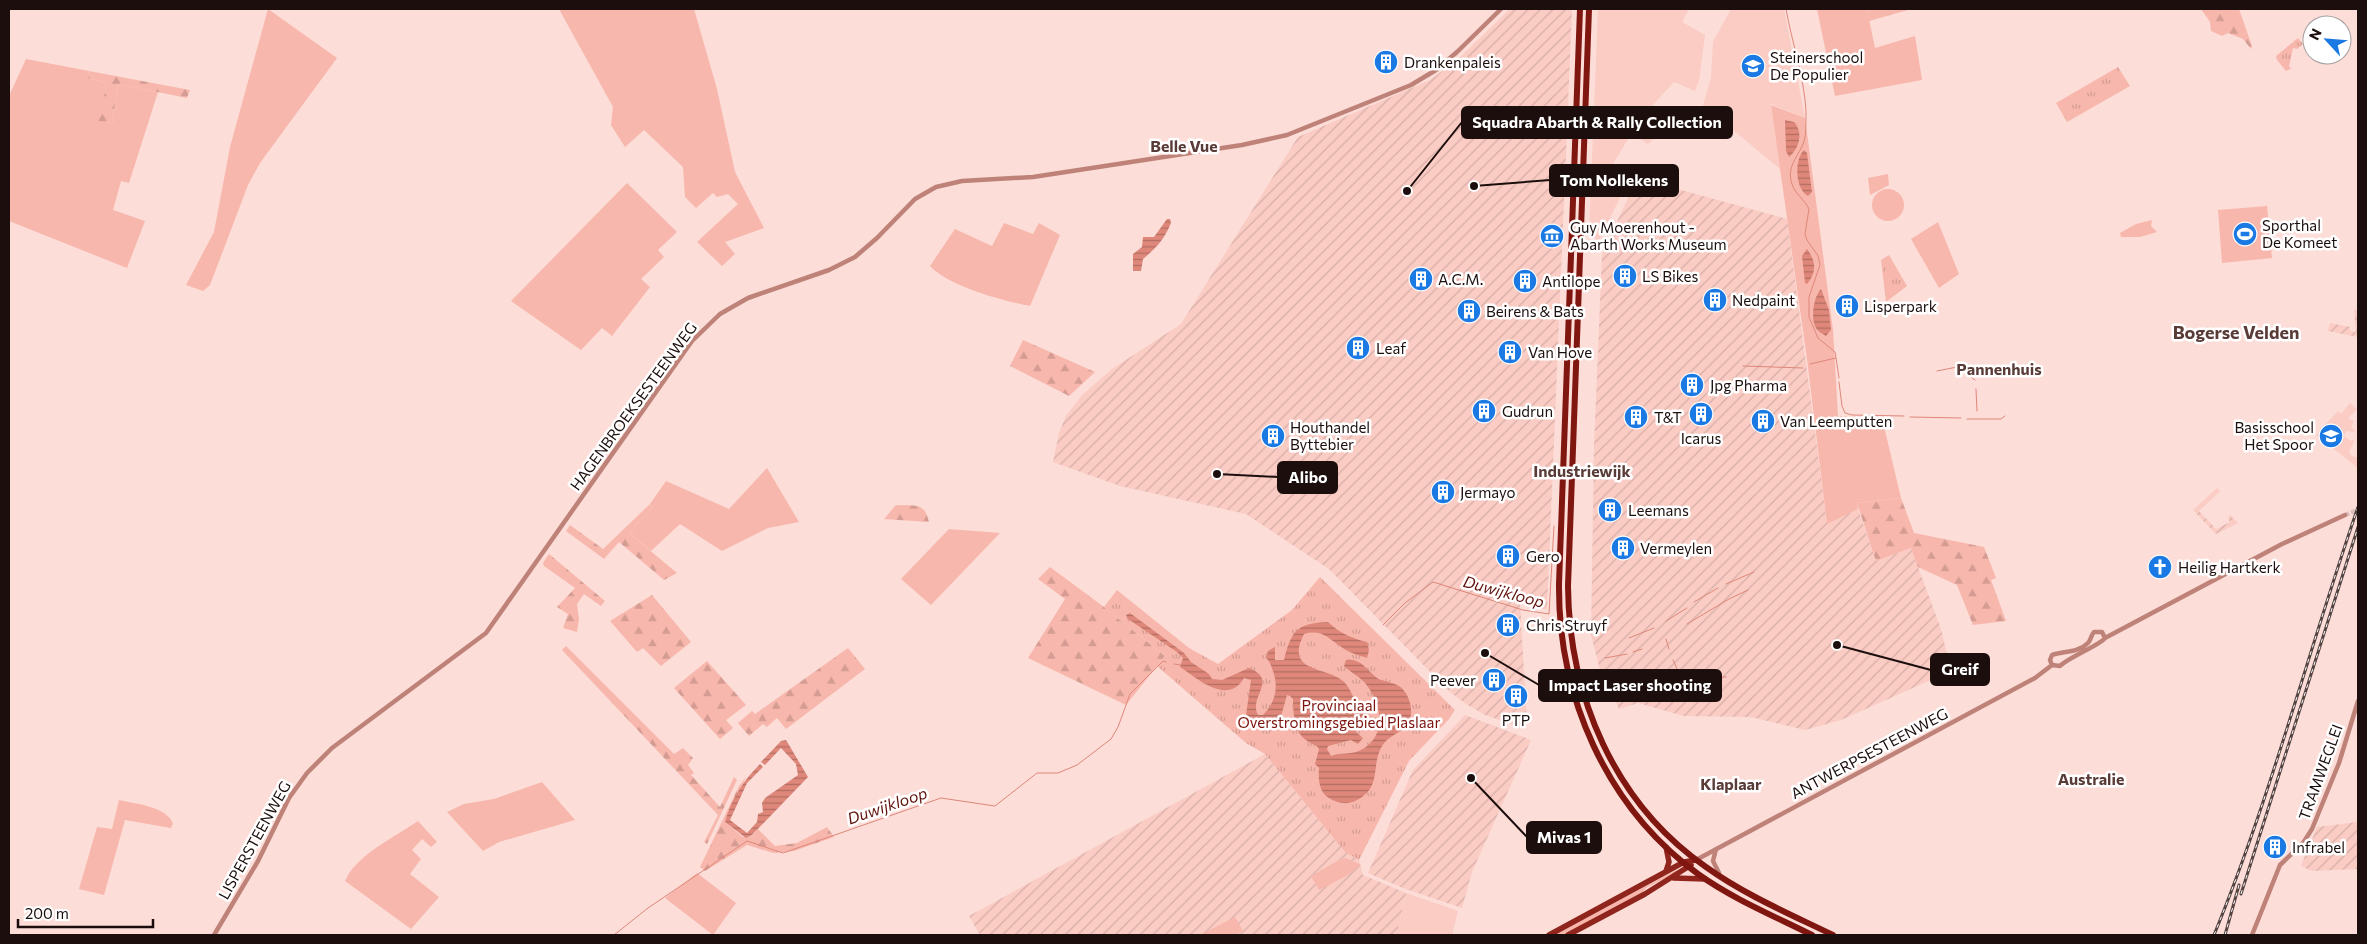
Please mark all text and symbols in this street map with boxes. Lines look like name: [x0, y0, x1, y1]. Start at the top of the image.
north arrow: [2302, 15, 2352, 65]
text: N: [2305, 26, 2325, 43]
place label: Steinerschool De Populier: [1770, 48, 1863, 83]
building icon: Drankenpaleis: [1373, 49, 1399, 75]
place label: Drankenpaleis: [1404, 53, 1501, 71]
school or university icon: Steinerschool De Populier: [1740, 53, 1766, 79]
callout: Squadra Abarth & Rally Collection: [1462, 107, 1732, 138]
text: Squadra Abarth & Rally Collection: [1472, 112, 1722, 131]
district label: Belle Vue: [1150, 136, 1218, 155]
callout: Tom Nollekens: [1550, 165, 1678, 196]
text: Tom Nollekens: [1560, 170, 1668, 189]
place label: Sporthal De Komeet: [2262, 216, 2337, 251]
place label: Guy Moerenhout - Abarth Works Museum: [1570, 218, 1727, 253]
sports icon: Sporthal De Komeet: [2232, 221, 2258, 247]
museum icon: Guy Moerenhout - Abarth Works Museum: [1539, 223, 1565, 249]
building icon: LS Bikes: [1612, 263, 1638, 289]
building icon: A.C.M.: [1408, 266, 1434, 292]
place label: LS Bikes: [1642, 267, 1698, 285]
building icon: Antilope: [1512, 268, 1538, 294]
place label: A.C.M.: [1438, 270, 1483, 288]
place label: Antilope: [1542, 272, 1601, 290]
building icon: Nedpaint: [1702, 287, 1728, 313]
place label: Nedpaint: [1732, 291, 1795, 309]
building icon: Lisperpark: [1834, 293, 1860, 319]
place label: Lisperpark: [1864, 297, 1937, 315]
building icon: Beirens & Bats: [1456, 298, 1482, 324]
place label: Beirens & Bats: [1486, 302, 1584, 320]
street label: HAGENBROEKSESTEENWEG: [566, 318, 700, 494]
district label: Bogerse Velden: [2173, 321, 2299, 343]
building icon: Leaf: [1345, 335, 1371, 361]
place label: Leaf: [1376, 339, 1406, 357]
building icon: Van Hove: [1497, 339, 1523, 365]
place label: Van Hove: [1528, 343, 1592, 361]
district label: Pannenhuis: [1956, 359, 2042, 378]
building icon: Jpg Pharma: [1679, 372, 1705, 398]
place label: Jpg Pharma: [1710, 376, 1787, 394]
building icon: Gudrun: [1471, 398, 1497, 424]
building icon: Icarus: [1688, 401, 1714, 427]
place label: Gudrun: [1502, 402, 1553, 420]
building icon: T&T: [1623, 404, 1649, 430]
place label: T&T: [1654, 408, 1682, 426]
building icon: Van Leemputten: [1750, 408, 1776, 434]
place label: Van Leemputten: [1780, 412, 1892, 430]
place label: Houthandel Byttebier: [1290, 418, 1370, 453]
place label: Basisschool Het Spoor: [2234, 418, 2314, 453]
building icon: Houthandel Byttebier: [1260, 423, 1286, 449]
school or university icon: Basisschool Het Spoor: [2318, 423, 2344, 449]
place label: Icarus: [1681, 429, 1721, 447]
district label: Industriewijk: [1533, 461, 1632, 480]
callout: Alibo: [1278, 462, 1337, 493]
text: Alibo: [1288, 467, 1328, 486]
building icon: Jermayo: [1430, 479, 1456, 505]
place label: Jermayo: [1460, 483, 1516, 501]
building icon: Leemans: [1597, 497, 1623, 523]
place label: Leemans: [1628, 501, 1689, 519]
building icon: Vermeylen: [1610, 535, 1636, 561]
place label: Vermeylen: [1640, 539, 1712, 557]
building icon: Gero: [1495, 543, 1521, 569]
place label: Gero: [1526, 547, 1560, 565]
church icon: Heilig Hartkerk: [2147, 554, 2173, 580]
place label: Heilig Hartkerk: [2178, 558, 2281, 576]
water label: Duwijkloop: [1461, 571, 1547, 611]
building icon: Chris Struyf: [1495, 612, 1521, 638]
place label: Chris Struyf: [1526, 616, 1607, 634]
callout: Greif: [1931, 654, 1989, 685]
text: Greif: [1941, 659, 1979, 678]
building icon: Peever: [1481, 667, 1507, 693]
callout: Impact Laser shooting: [1539, 670, 1721, 701]
place label: Peever: [1430, 671, 1476, 689]
text: Impact Laser shooting: [1549, 675, 1712, 694]
building icon: PTP: [1503, 683, 1529, 709]
park label: Provinciaal Overstromingsgebied Plaslaar: [1238, 696, 1440, 731]
street label: ANTWERPSESTEENWEG: [1787, 704, 1951, 802]
place label: PTP: [1502, 711, 1530, 729]
street label: TRAMWEGLEI: [2294, 722, 2346, 822]
district label: Australie: [2058, 769, 2124, 788]
district label: Klaplaar: [1700, 774, 1762, 793]
street label: LISPERSTEENWEG: [214, 778, 294, 902]
water label: Duwijkloop: [845, 782, 929, 828]
callout: Mivas 1: [1527, 822, 1601, 853]
text: Mivas 1: [1537, 827, 1591, 846]
building icon: Infrabel: [2262, 834, 2288, 860]
place label: Infrabel: [2292, 838, 2345, 856]
scale bar: [18, 896, 152, 928]
text: 200 m: [25, 904, 69, 922]

